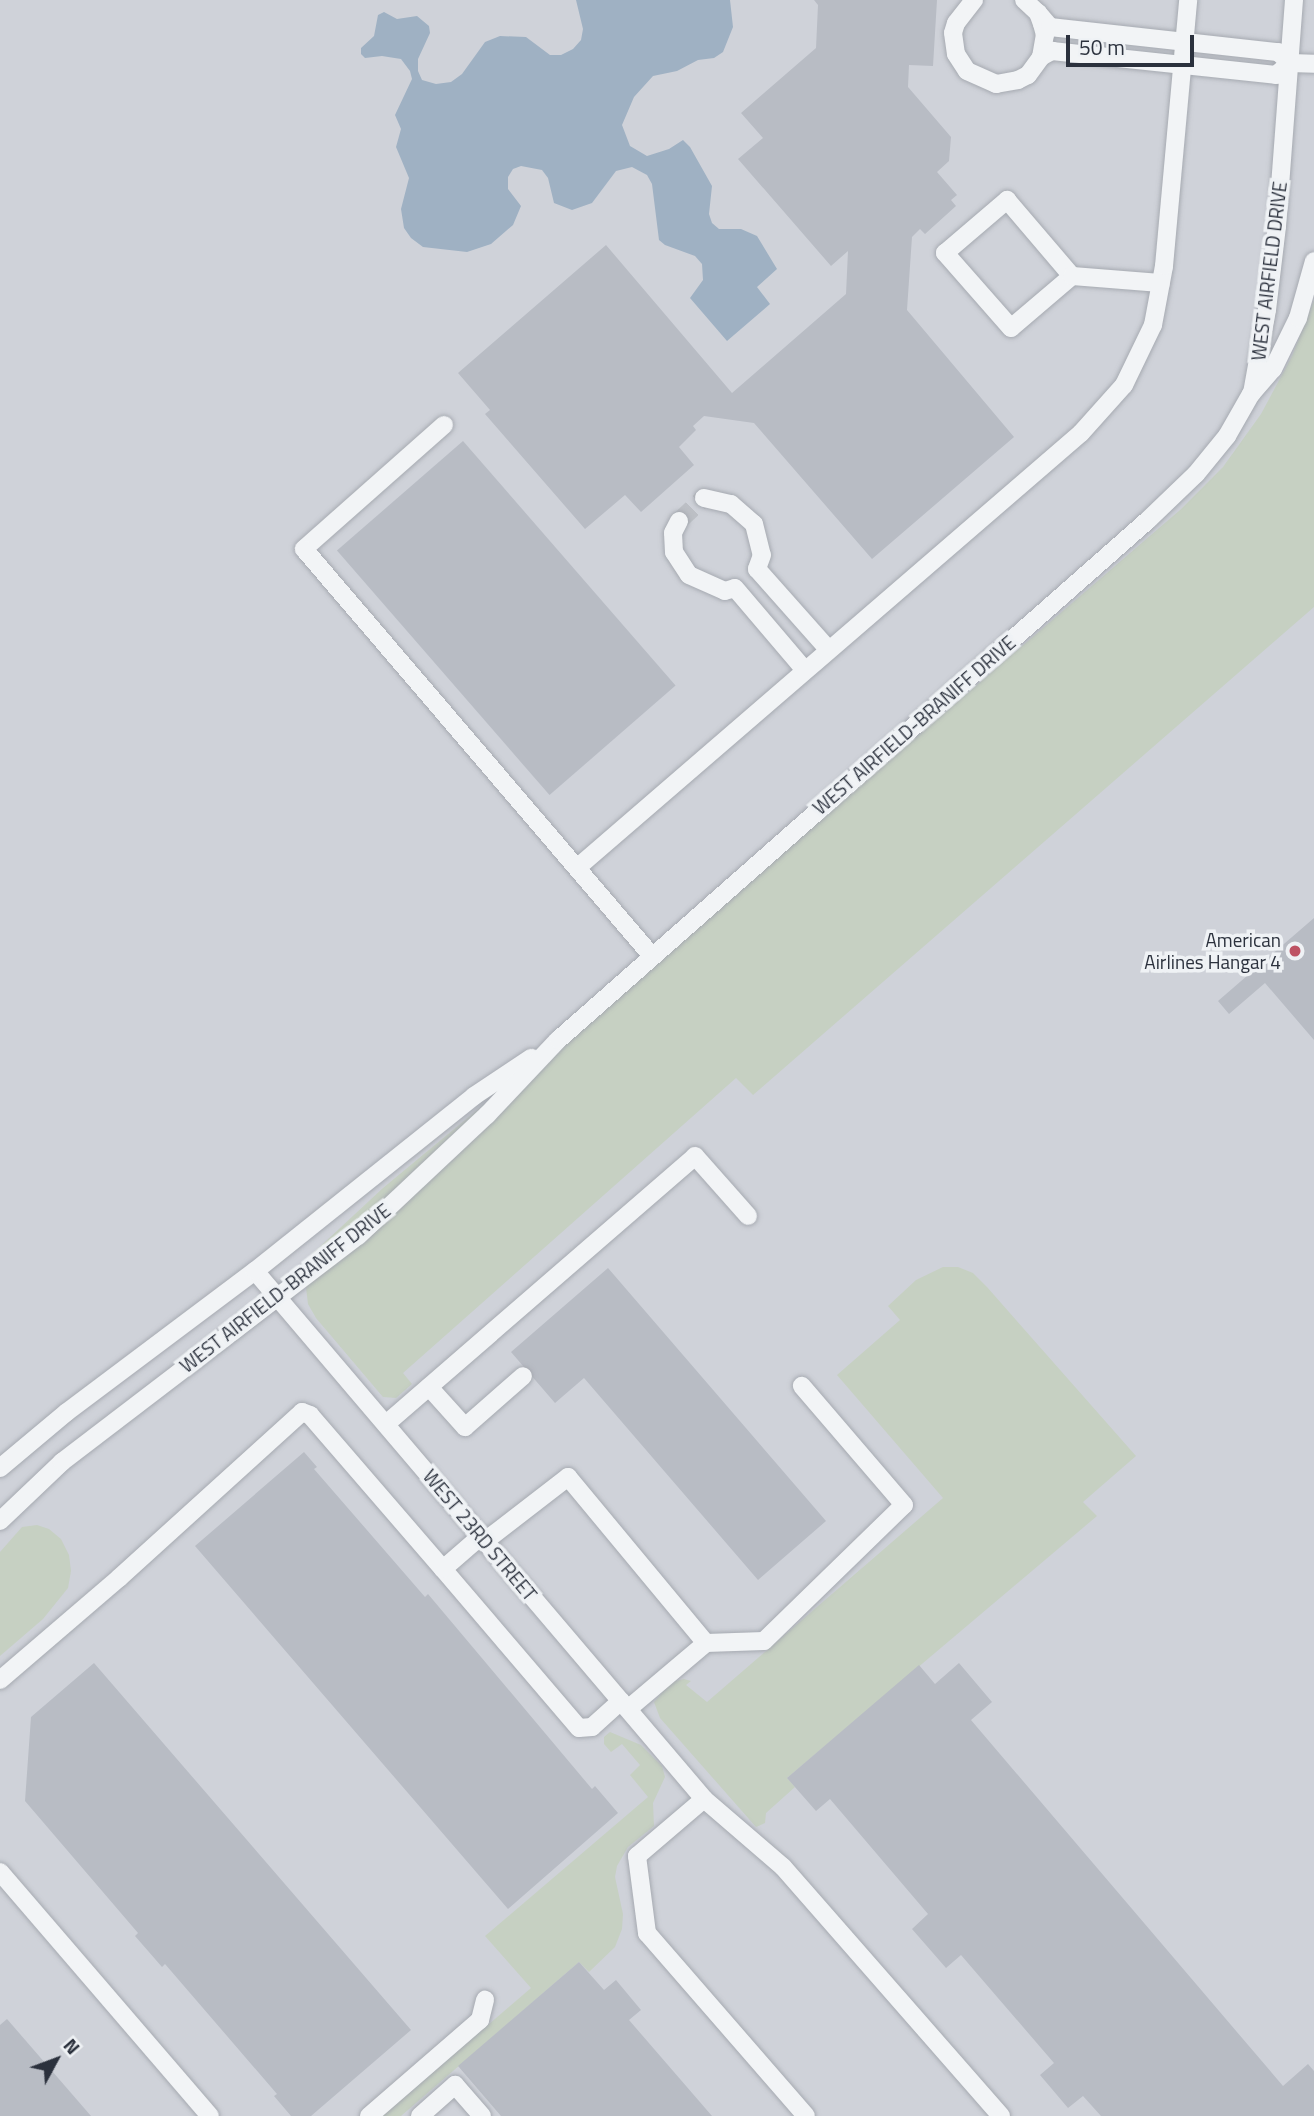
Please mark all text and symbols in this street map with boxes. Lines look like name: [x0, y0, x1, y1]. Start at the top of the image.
scale bar: [1069, 21, 1197, 65]
text: 50 m: [1079, 31, 1125, 63]
street label: WEST AIRFIELD DRIVE: [1247, 180, 1291, 362]
street label: WEST AIRFIELD-BRANIFF DRIVE: [808, 631, 1020, 819]
place label: American Airlines Hangar 4: [1144, 929, 1281, 973]
marker: American Airlines Hangar 4: [1287, 943, 1303, 959]
street label: WEST AIRFIELD-BRANIFF DRIVE: [175, 1199, 395, 1377]
street label: WEST 23RD STREET: [419, 1465, 541, 1605]
north arrow: [21, 2025, 91, 2095]
text: N: [57, 2031, 87, 2060]

